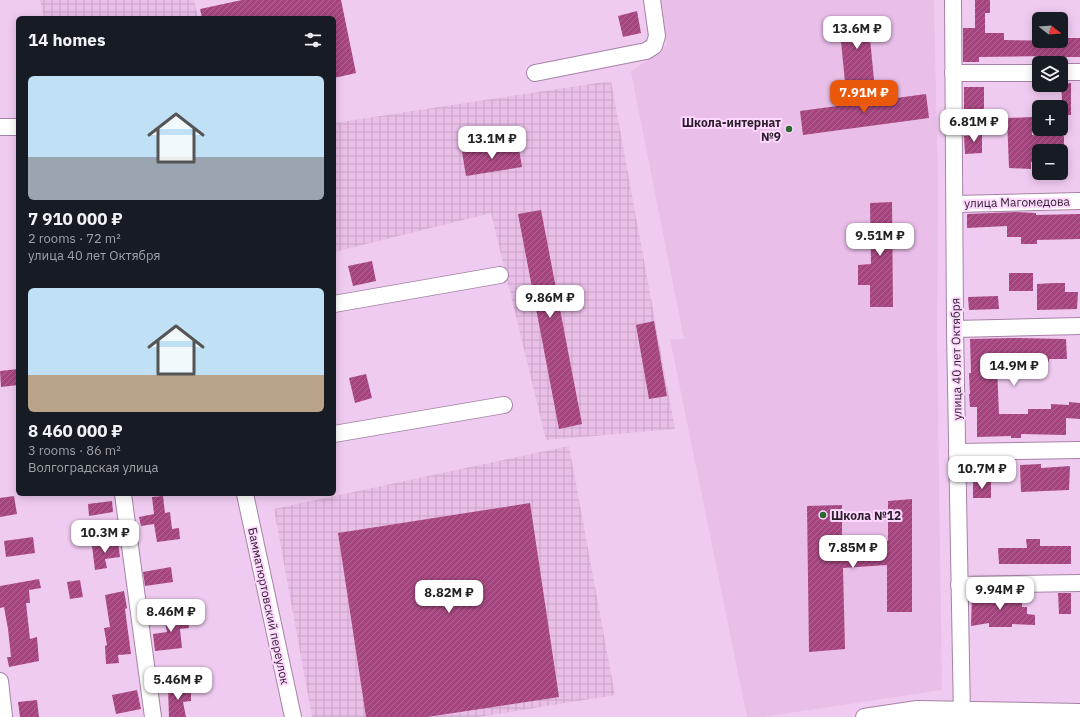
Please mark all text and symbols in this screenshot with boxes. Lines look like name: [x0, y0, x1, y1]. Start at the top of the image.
north arrow: [1032, 12, 1068, 48]
map controls: [1032, 12, 1068, 180]
pin: 13.6M ₽: [820, 16, 894, 50]
text: 13.6M ₽: [832, 20, 882, 37]
text: 14 homes: [28, 29, 105, 51]
icon: filters: [302, 29, 324, 51]
button: layers: [1032, 56, 1068, 92]
pin: 7.91M ₽: [827, 80, 901, 114]
text: 7.91M ₽: [839, 84, 889, 101]
button: +: [1032, 100, 1068, 136]
icon: home: [140, 102, 212, 174]
pin: 6.81M ₽: [937, 109, 1011, 143]
text: 6.81M ₽: [949, 113, 999, 130]
place label: Школа-интернат №9: [682, 115, 781, 144]
marker: Школа-интернат №9: [784, 124, 794, 134]
pin: 13.1M ₽: [455, 126, 529, 160]
text: 13.1M ₽: [467, 130, 517, 147]
button: −: [1032, 144, 1068, 180]
street label: улица Магомедова: [964, 194, 1071, 210]
text: 7 910 000 ₽: [28, 208, 123, 230]
pin: 9.51M ₽: [843, 223, 917, 257]
text: 9.51M ₽: [855, 227, 905, 244]
text: 2 rooms · 72 m²: [28, 230, 121, 247]
text: улица 40 лет Октября: [28, 247, 160, 264]
pin: 9.86M ₽: [513, 285, 587, 319]
text: 9.86M ₽: [525, 289, 575, 306]
street label: улица 40 лет Октября: [947, 298, 965, 420]
icon: home: [140, 314, 212, 386]
pin: 14.9M ₽: [977, 353, 1051, 387]
text: 14.9M ₽: [989, 357, 1039, 374]
text: 8 460 000 ₽: [28, 420, 123, 442]
text: 3 rooms · 86 m²: [28, 442, 121, 459]
pin: 10.7M ₽: [945, 456, 1019, 490]
text: Волгоградская улица: [28, 459, 158, 476]
text: 10.7M ₽: [957, 460, 1007, 477]
place label: Школа №12: [831, 508, 901, 523]
marker: Школа №12: [818, 510, 828, 520]
pin: 10.3M ₽: [68, 520, 142, 554]
text: 10.3M ₽: [80, 524, 130, 541]
street label: Бамматюртовский переулок: [245, 526, 293, 686]
pin: 7.85M ₽: [816, 535, 890, 569]
text: 7.85M ₽: [828, 539, 878, 556]
pin: 9.94M ₽: [963, 577, 1037, 611]
pin: 8.82M ₽: [412, 580, 486, 614]
text: 9.94M ₽: [975, 581, 1025, 598]
text: 8.82M ₽: [424, 584, 474, 601]
pin: 8.46M ₽: [134, 599, 208, 633]
text: 8.46M ₽: [146, 603, 196, 620]
pin: 5.46M ₽: [141, 667, 215, 701]
text: 5.46M ₽: [153, 671, 203, 688]

